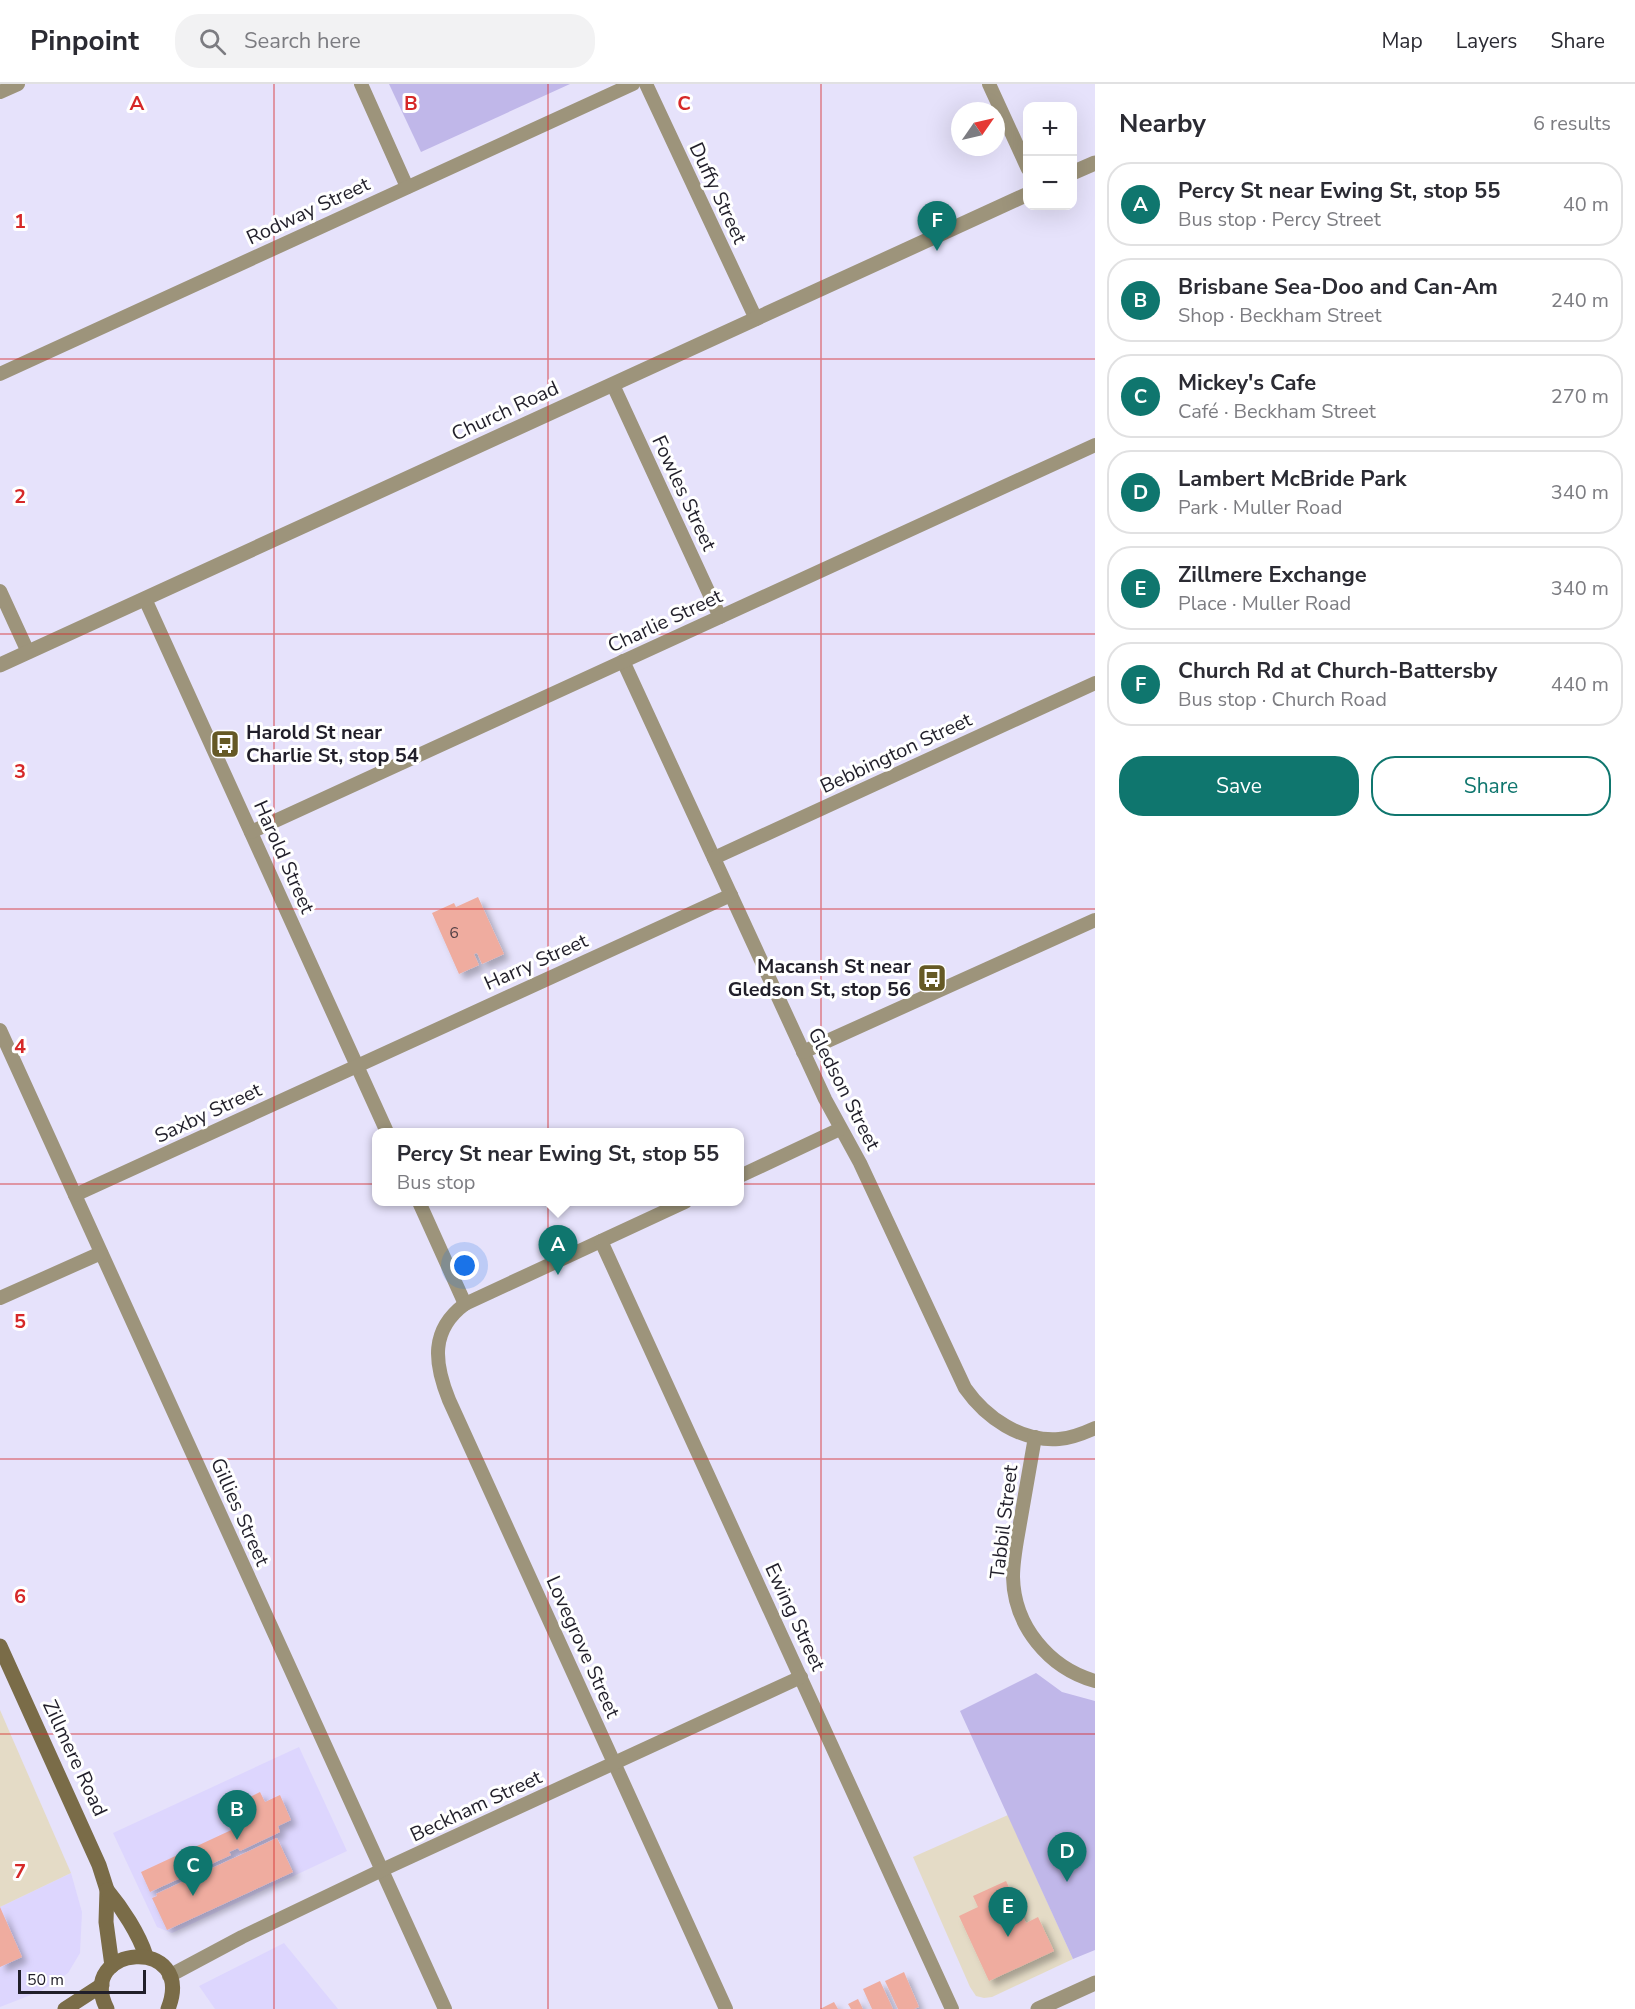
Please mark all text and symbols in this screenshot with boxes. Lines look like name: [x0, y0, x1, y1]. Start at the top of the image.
search box: [175, 14, 595, 68]
text: Pinpoint: [30, 22, 139, 60]
icon: search: [196, 25, 229, 58]
text: Search here: [244, 26, 361, 56]
text: Map: [1381, 27, 1423, 55]
text: Layers: [1456, 27, 1517, 55]
text: Share: [1550, 27, 1605, 55]
text: A: [130, 90, 145, 117]
text: B: [404, 90, 418, 117]
text: C: [677, 90, 691, 117]
north arrow: [951, 102, 1005, 156]
map controls: [1023, 102, 1077, 210]
button: +: [1023, 102, 1077, 156]
text: Nearby: [1119, 106, 1206, 141]
text: 6 results: [1533, 110, 1611, 137]
street label: Duffy Street: [683, 138, 754, 249]
button: −: [1023, 156, 1077, 210]
street label: Rodway Street: [242, 170, 375, 251]
text: Percy St near Ewing St, stop 55: [1178, 176, 1500, 206]
text: A: [1133, 191, 1148, 218]
text: 40 m: [1563, 191, 1609, 218]
pin: F: [918, 202, 956, 251]
text: Bus stop · Percy Street: [1178, 206, 1381, 233]
text: 1: [14, 208, 26, 235]
text: Brisbane Sea-Doo and Can-Am: [1178, 272, 1498, 302]
text: B: [1134, 287, 1147, 314]
text: 240 m: [1551, 287, 1609, 314]
text: Shop · Beckham Street: [1178, 302, 1382, 329]
text: Mickey's Cafe: [1178, 368, 1316, 398]
street label: Church Road: [447, 374, 563, 448]
text: C: [1134, 383, 1147, 410]
text: 270 m: [1551, 383, 1609, 410]
text: Café · Beckham Street: [1178, 398, 1376, 425]
street label: Fowles Street: [646, 431, 723, 556]
text: Lambert McBride Park: [1178, 464, 1407, 494]
text: D: [1133, 479, 1148, 506]
text: 340 m: [1551, 479, 1609, 506]
text: 2: [14, 483, 26, 510]
text: Park · Muller Road: [1178, 494, 1342, 521]
text: Zillmere Exchange: [1178, 560, 1367, 590]
text: E: [1135, 575, 1146, 602]
text: 340 m: [1551, 575, 1609, 602]
street label: Charlie Street: [603, 582, 728, 659]
text: Place · Muller Road: [1178, 590, 1351, 617]
text: Church Rd at Church-Battersby: [1178, 656, 1497, 686]
text: F: [1135, 671, 1146, 698]
text: 440 m: [1551, 671, 1609, 698]
text: Bus stop · Church Road: [1178, 686, 1387, 713]
street label: Bebbington Street: [816, 706, 977, 800]
place label: Harold St near Charlie St, stop 54: [246, 719, 419, 769]
bus stop icon: Harold St near Charlie St, stop 54: [209, 728, 241, 760]
button: Save: [1119, 756, 1359, 816]
button: Share: [1371, 756, 1611, 816]
text: 3: [14, 758, 26, 785]
street label: Harold Street: [247, 796, 321, 919]
house number: 6: [449, 922, 459, 944]
street label: Harry Street: [480, 927, 593, 997]
place label: Macansh St near Gledson St, stop 56: [728, 953, 911, 1003]
bus stop icon: Macansh St near Gledson St, stop 56: [916, 962, 948, 994]
street label: Gledson Street: [801, 1023, 887, 1156]
text: 4: [14, 1033, 26, 1060]
street label: Saxby Street: [150, 1076, 267, 1150]
popup: [372, 1128, 744, 1206]
text: Percy St near Ewing St, stop 55: [397, 1139, 719, 1169]
text: Bus stop: [397, 1169, 475, 1196]
pin: A: [538, 1226, 578, 1275]
your location: [450, 1251, 479, 1280]
text: 5: [14, 1308, 26, 1335]
street label: Gillies Street: [204, 1454, 276, 1571]
street label: Tabbil Street: [984, 1462, 1025, 1581]
street label: Ewing Street: [758, 1559, 832, 1676]
street label: Lovegrove Street: [540, 1572, 627, 1723]
text: 6: [14, 1583, 26, 1610]
street label: Zillmere Road: [36, 1695, 114, 1821]
street label: Beckham Street: [406, 1763, 547, 1848]
pin: B: [218, 1790, 256, 1840]
pin: D: [1048, 1832, 1086, 1882]
pin: C: [174, 1846, 212, 1896]
text: 7: [14, 1858, 26, 1885]
pin: E: [988, 1888, 1028, 1937]
scale bar: [18, 1967, 146, 1994]
text: 50 m: [27, 1969, 64, 1991]

